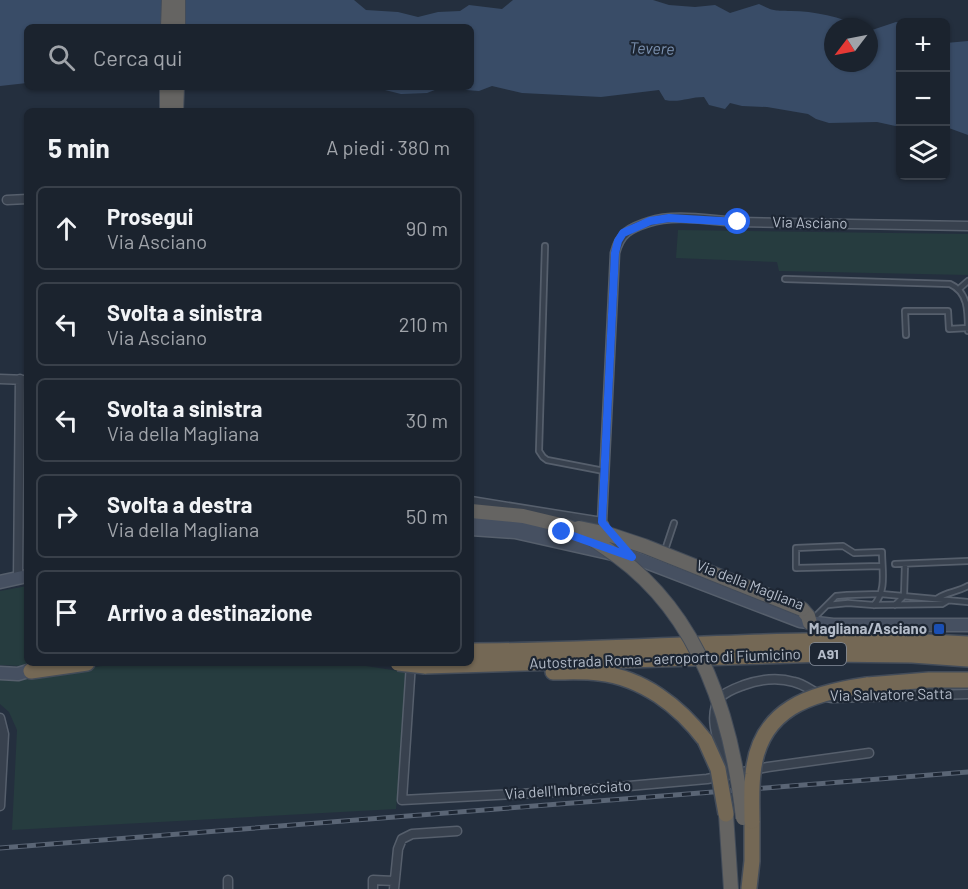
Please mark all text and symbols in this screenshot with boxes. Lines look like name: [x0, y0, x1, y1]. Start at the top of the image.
north arrow: [824, 18, 878, 72]
map controls: [896, 18, 950, 180]
button: +: [896, 18, 950, 72]
search box: [24, 24, 474, 90]
water label: Tevere: [629, 37, 675, 58]
icon: search: [45, 41, 78, 74]
text: Cerca qui: [93, 44, 183, 70]
button: −: [896, 72, 950, 126]
button: layers: [896, 126, 950, 180]
text: 5 min: [48, 132, 110, 163]
text: A piedi · 380 m: [326, 135, 450, 159]
text: Prosegui: [107, 203, 193, 229]
route start: [724, 208, 750, 234]
icon: ahead: [50, 212, 83, 245]
street label: Via Asciano: [772, 212, 848, 232]
text: 90 m: [406, 216, 448, 240]
text: Via Asciano: [107, 229, 207, 253]
text: Svolta a sinistra: [107, 299, 262, 325]
icon: left: [50, 308, 83, 341]
text: 210 m: [399, 312, 448, 336]
text: Via Asciano: [107, 325, 207, 349]
text: Svolta a sinistra: [107, 395, 262, 421]
icon: left: [50, 404, 83, 437]
text: 30 m: [406, 408, 448, 432]
text: Via della Magliana: [107, 421, 259, 445]
text: Svolta a destra: [107, 491, 252, 517]
icon: right: [50, 500, 83, 533]
text: 50 m: [406, 504, 448, 528]
text: Via della Magliana: [107, 517, 259, 541]
route end: [548, 518, 574, 544]
street label: Via della Magliana: [694, 555, 807, 613]
icon: arrive: [50, 596, 83, 629]
text: Arrivo a destinazione: [107, 599, 313, 625]
place label: Magliana/Asciano: [809, 619, 927, 637]
marker: Magliana/Asciano: [932, 622, 946, 636]
road number: A91: [810, 643, 846, 665]
street label: Autostrada Roma - aeroporto di Fiumicino: [529, 644, 801, 672]
street label: Via Salvatore Satta: [830, 684, 952, 704]
street label: Via dell'Imbrecciato: [504, 776, 632, 802]

